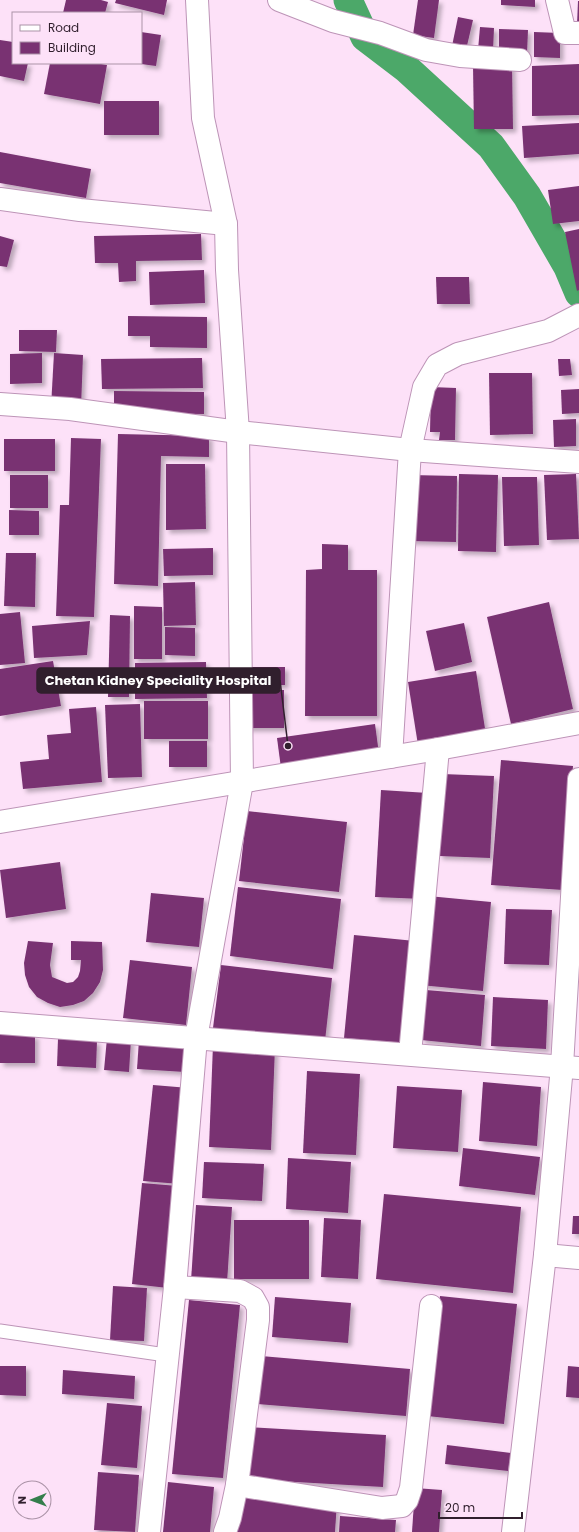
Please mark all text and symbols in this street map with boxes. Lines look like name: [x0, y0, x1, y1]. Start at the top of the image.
legend: [12, 12, 142, 64]
text: Road: [48, 19, 79, 36]
text: Building: [48, 39, 96, 56]
callout: Chetan Kidney Speciality Hospital: [37, 668, 280, 693]
text: Chetan Kidney Speciality Hospital: [45, 671, 272, 690]
north arrow: [12, 1480, 52, 1520]
scale bar: [439, 1494, 522, 1520]
text: N: [14, 1496, 30, 1504]
text: 20 m: [445, 1499, 475, 1516]

